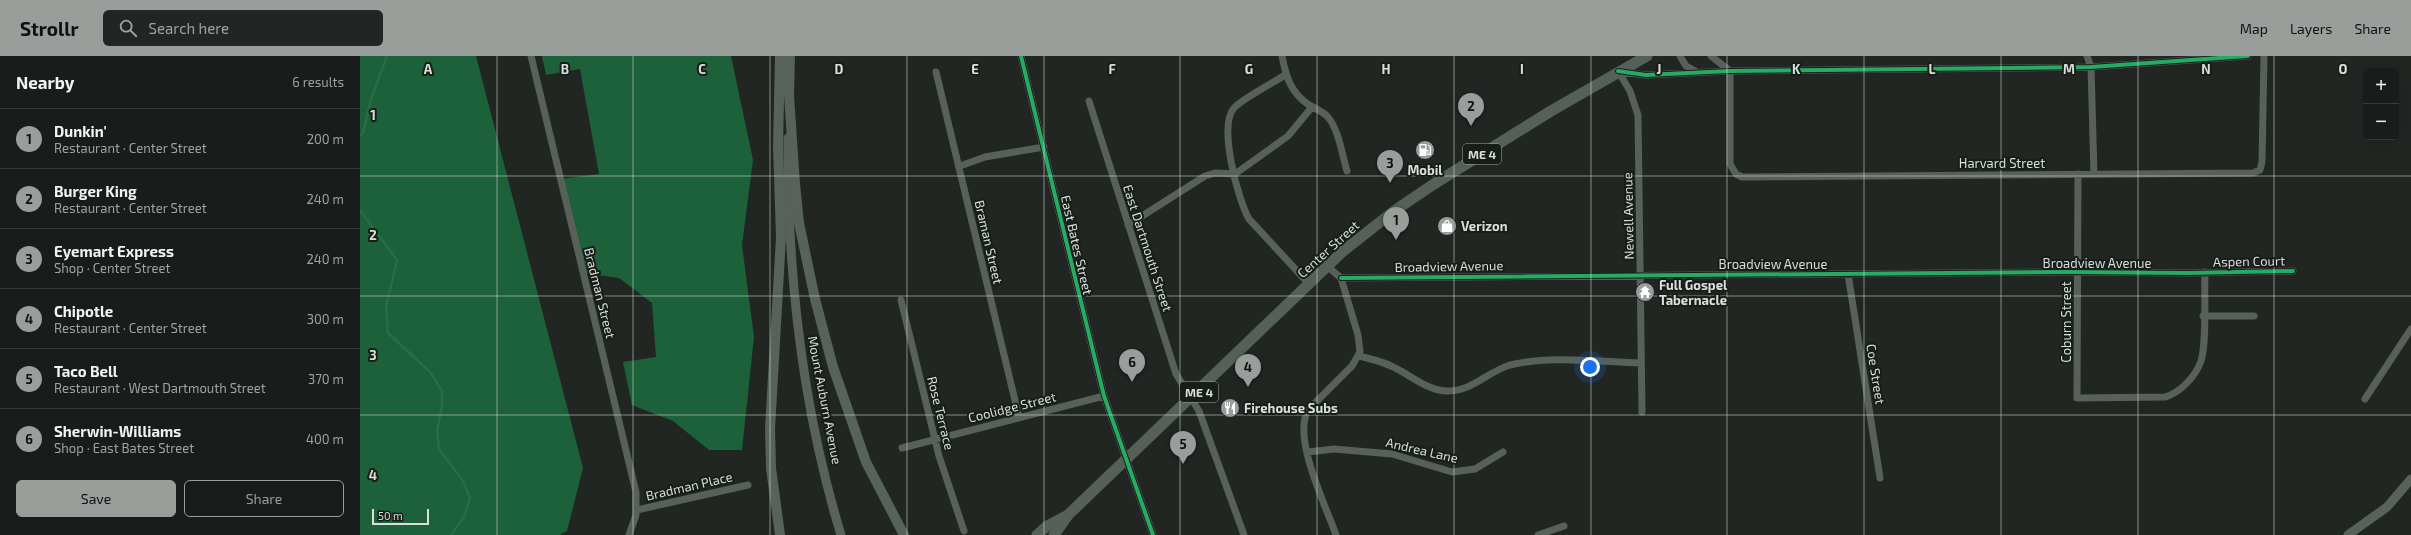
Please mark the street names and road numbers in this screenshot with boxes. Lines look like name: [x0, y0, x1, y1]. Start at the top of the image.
road number: ME 4: [1463, 144, 1501, 164]
street label: Harvard Street: [1959, 155, 2045, 171]
street label: Newell Avenue: [1619, 172, 1637, 260]
street label: East Dartmouth Street: [1120, 183, 1176, 314]
street label: East Bates Street: [1058, 194, 1096, 296]
street label: Braman Street: [972, 199, 1006, 286]
street label: Center Street: [1294, 217, 1362, 281]
street label: Bradman Street: [581, 246, 619, 340]
street label: Aspen Court: [2213, 252, 2285, 270]
street label: Broadview Avenue: [2043, 255, 2151, 271]
street label: Broadview Avenue: [1719, 256, 1827, 272]
street label: Broadview Avenue: [1394, 257, 1504, 275]
street label: Coburn Street: [2058, 281, 2074, 363]
street label: Mount Auburn Avenue: [805, 334, 845, 466]
street label: Coe Street: [1863, 343, 1889, 405]
street label: Rose Terrace: [924, 374, 958, 452]
road number: ME 4: [1180, 382, 1218, 402]
street label: Coolidge Street: [966, 388, 1058, 426]
street label: Andrea Lane: [1384, 434, 1460, 466]
street label: Bradman Place: [644, 468, 734, 504]

